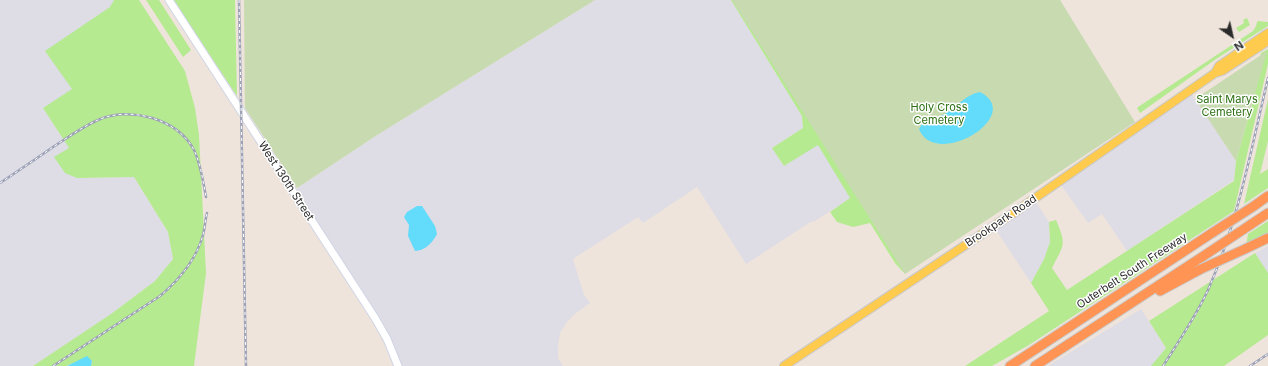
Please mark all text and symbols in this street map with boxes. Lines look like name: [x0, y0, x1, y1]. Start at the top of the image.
north arrow: [1212, 16, 1252, 56]
text: N: [1231, 38, 1246, 54]
park label: Saint Marys Cemetery: [1196, 93, 1258, 119]
park label: Holy Cross Cemetery: [911, 101, 967, 127]
street label: West 130th Street: [255, 139, 317, 223]
street label: Brookpark Road: [963, 192, 1039, 250]
street label: Outerbelt South Freeway: [1074, 230, 1190, 312]

